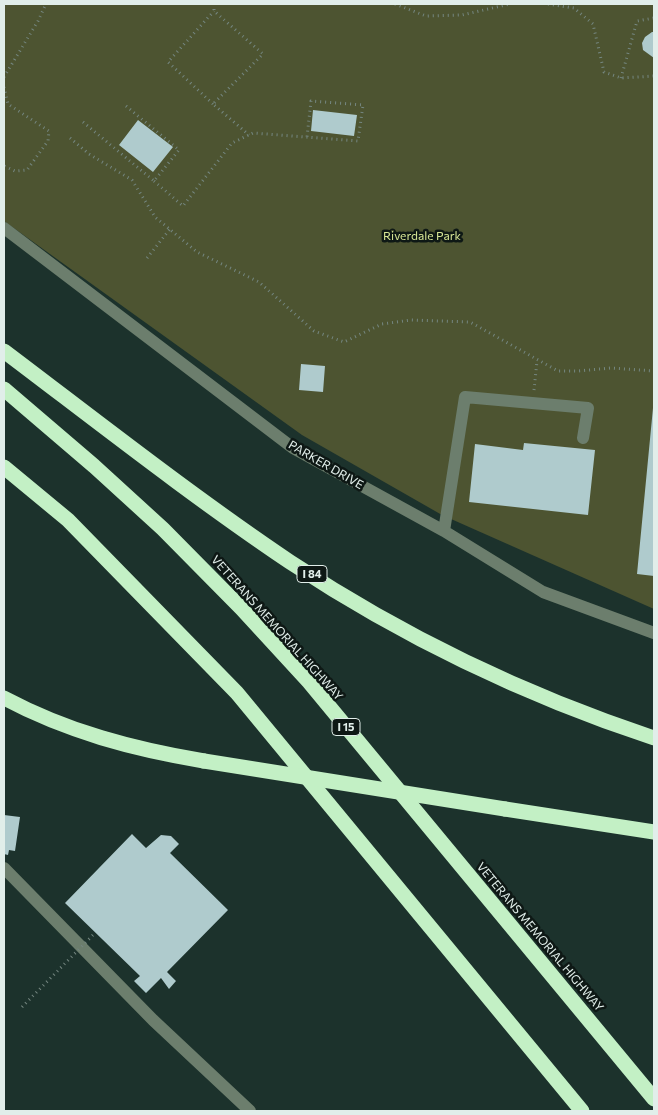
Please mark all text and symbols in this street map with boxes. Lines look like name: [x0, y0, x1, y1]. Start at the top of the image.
park label: Riverdale Park: [383, 229, 461, 243]
street label: PARKER DRIVE: [286, 438, 366, 492]
street label: VETERANS MEMORIAL HIGHWAY: [208, 553, 346, 703]
road number: I 84: [297, 566, 327, 582]
road number: I 15: [332, 719, 360, 736]
street label: VETERANS MEMORIAL HIGHWAY: [473, 860, 607, 1014]

